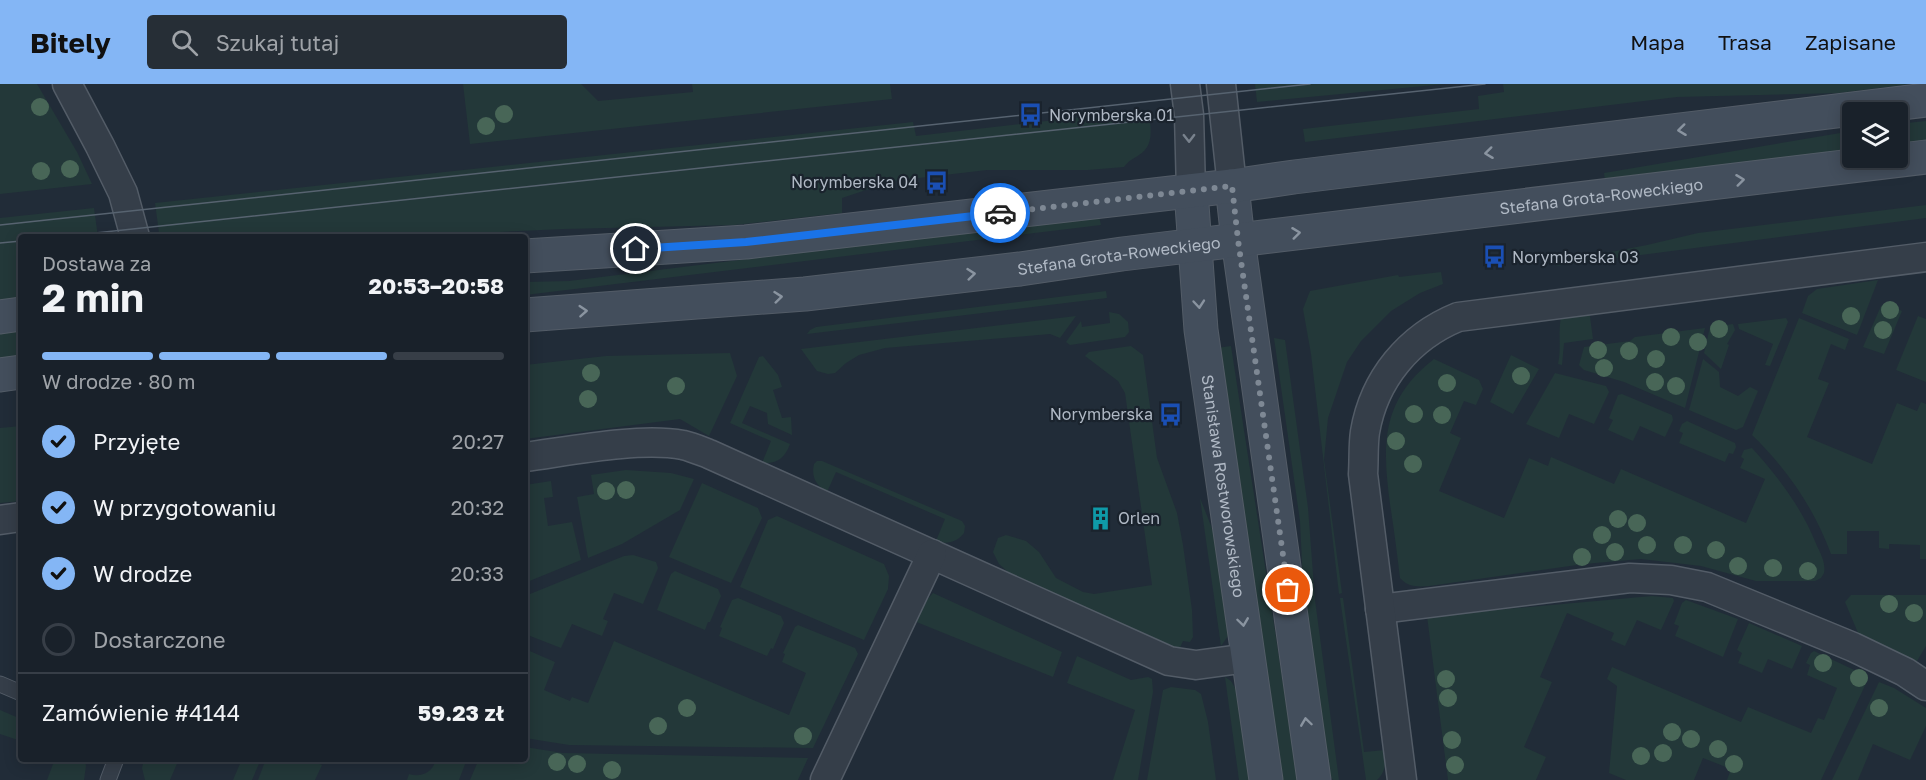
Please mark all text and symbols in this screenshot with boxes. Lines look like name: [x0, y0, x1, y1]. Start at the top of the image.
search box: [147, 15, 567, 69]
text: Bitely: [30, 26, 111, 59]
icon: search: [168, 26, 201, 59]
text: Szukaj tutaj: [216, 29, 339, 56]
text: Mapa: [1630, 29, 1685, 55]
text: Trasa: [1718, 29, 1772, 55]
text: Zapisane: [1805, 29, 1896, 55]
bus stop icon: Norymberska 01: [1018, 102, 1044, 128]
map controls: [1842, 102, 1908, 168]
button: layers: [1842, 102, 1908, 168]
place label: Norymberska 01: [1049, 105, 1174, 125]
one-way arrow: [1678, 123, 1687, 135]
one-way arrow: [1183, 133, 1196, 142]
one-way arrow: [1484, 146, 1493, 159]
bus stop icon: Norymberska 04: [923, 169, 949, 195]
place label: Norymberska 04: [791, 172, 918, 192]
street label: Stefana Grota-Roweckiego: [1498, 174, 1704, 218]
one-way arrow: [1735, 174, 1745, 187]
courier: [970, 183, 1030, 243]
icon: car: [984, 197, 1017, 230]
pin: [610, 223, 661, 274]
one-way arrow: [1292, 228, 1301, 240]
icon: home: [619, 232, 652, 265]
street label: Stefana Grota-Roweckiego: [1016, 232, 1221, 279]
bus stop icon: Norymberska 03: [1481, 244, 1507, 270]
place label: Norymberska 03: [1512, 247, 1639, 267]
text: Dostawa za: [42, 251, 151, 275]
one-way arrow: [967, 268, 976, 281]
text: 20:53–20:58: [368, 272, 504, 299]
text: 2 min: [42, 274, 144, 321]
one-way arrow: [773, 291, 782, 304]
one-way arrow: [1192, 299, 1205, 308]
one-way arrow: [579, 305, 588, 318]
text: W drodze · 80 m: [42, 369, 196, 393]
street label: Stanisława Rostworowskiego: [1198, 373, 1250, 599]
bus stop icon: Norymberska: [1158, 401, 1184, 427]
place label: Norymberska: [1050, 404, 1153, 424]
icon: check: [42, 425, 75, 458]
text: Przyjęte: [93, 428, 180, 455]
text: 20:27: [452, 429, 504, 453]
icon: check: [42, 491, 75, 524]
text: W przygotowaniu: [93, 494, 276, 521]
text: 20:32: [451, 495, 504, 519]
building icon: Orlen: [1087, 505, 1113, 531]
place label: Orlen: [1118, 508, 1160, 528]
icon: check: [42, 557, 75, 590]
text: W drodze: [93, 560, 192, 587]
text: 20:33: [451, 561, 504, 585]
pin: [1262, 564, 1313, 615]
icon: bag: [1271, 573, 1304, 606]
one-way arrow: [1236, 617, 1249, 626]
text: Dostarczone: [93, 626, 226, 653]
text: Zamówienie #4144: [42, 699, 240, 726]
text: 59.23 zł: [418, 699, 504, 726]
one-way arrow: [1301, 717, 1313, 727]

